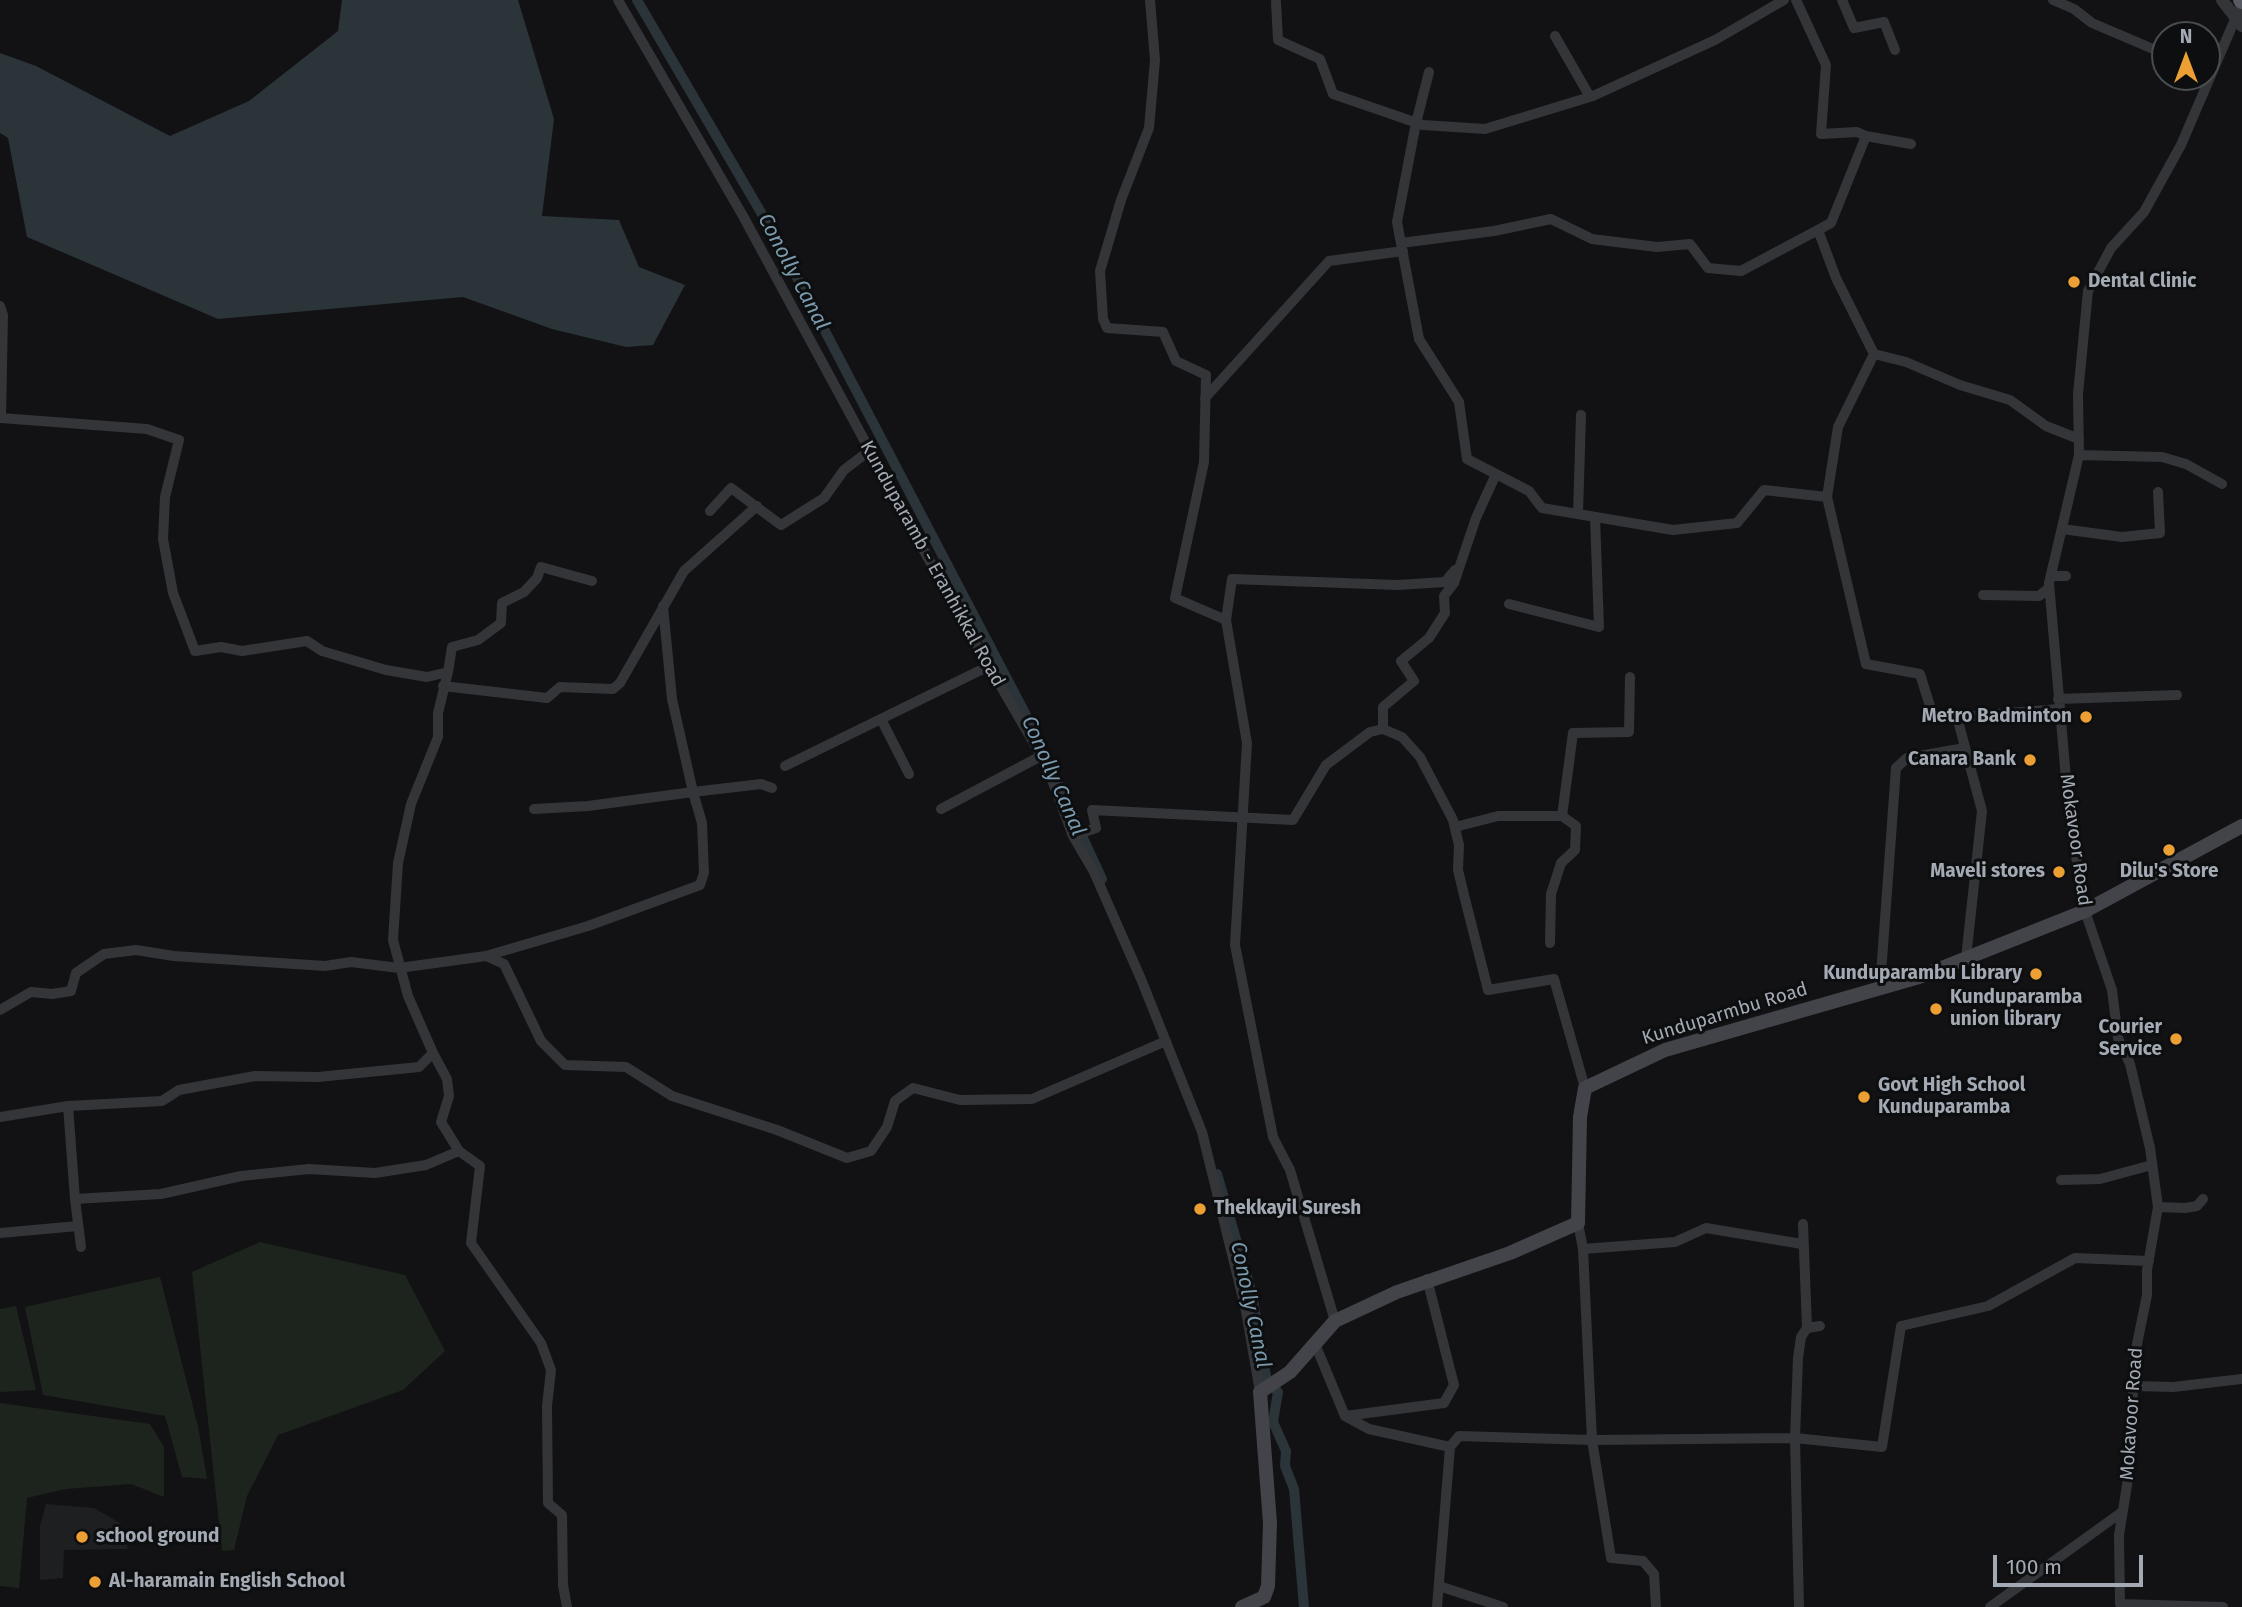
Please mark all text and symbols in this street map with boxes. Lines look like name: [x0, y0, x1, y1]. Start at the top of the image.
north arrow: [2151, 21, 2221, 91]
text: N: [2180, 25, 2192, 48]
water label: Conolly Canal: [752, 209, 834, 335]
place label: Dental Clinic: [2088, 271, 2196, 293]
marker: Dental Clinic: [2066, 274, 2082, 290]
street label: Kunduparamb - Eranhikkal Road: [855, 437, 1009, 691]
place label: Metro Badminton: [1922, 706, 2072, 728]
marker: Metro Badminton: [2078, 709, 2094, 725]
water label: Conolly Canal: [1015, 712, 1091, 840]
place label: Canara Bank: [1908, 749, 2016, 771]
marker: Canara Bank: [2022, 752, 2038, 768]
street label: Mokavoor Road: [2054, 773, 2096, 907]
marker: Dilu's Store: [2161, 842, 2177, 858]
place label: Maveli stores: [1930, 861, 2045, 883]
place label: Dilu's Store: [2120, 861, 2218, 883]
marker: Maveli stores: [2051, 864, 2067, 880]
place label: Kunduparambu Library: [1823, 963, 2022, 985]
marker: Kunduparambu Library: [2028, 966, 2044, 982]
street label: Kunduparmbu Road: [1639, 978, 1811, 1050]
place label: Kunduparamba union library: [1950, 987, 2082, 1031]
marker: Kunduparamba union library: [1928, 1001, 1944, 1017]
place label: Courier Service: [2098, 1017, 2162, 1061]
marker: Courier Service: [2168, 1031, 2184, 1047]
place label: Govt High School Kunduparamba: [1878, 1075, 2025, 1119]
marker: Govt High School Kunduparamba: [1856, 1089, 1872, 1105]
place label: Thekkayil Suresh: [1214, 1198, 1361, 1220]
marker: Thekkayil Suresh: [1192, 1201, 1208, 1217]
water label: Conolly Canal: [1224, 1239, 1276, 1371]
street label: Mokavoor Road: [2116, 1347, 2148, 1481]
place label: school ground: [96, 1526, 219, 1548]
marker: school ground: [74, 1529, 90, 1545]
scale bar: [1997, 1540, 2148, 1584]
text: 100 m: [2006, 1554, 2062, 1580]
place label: Al-haramain English School: [109, 1571, 345, 1593]
marker: Al-haramain English School: [87, 1574, 103, 1590]

